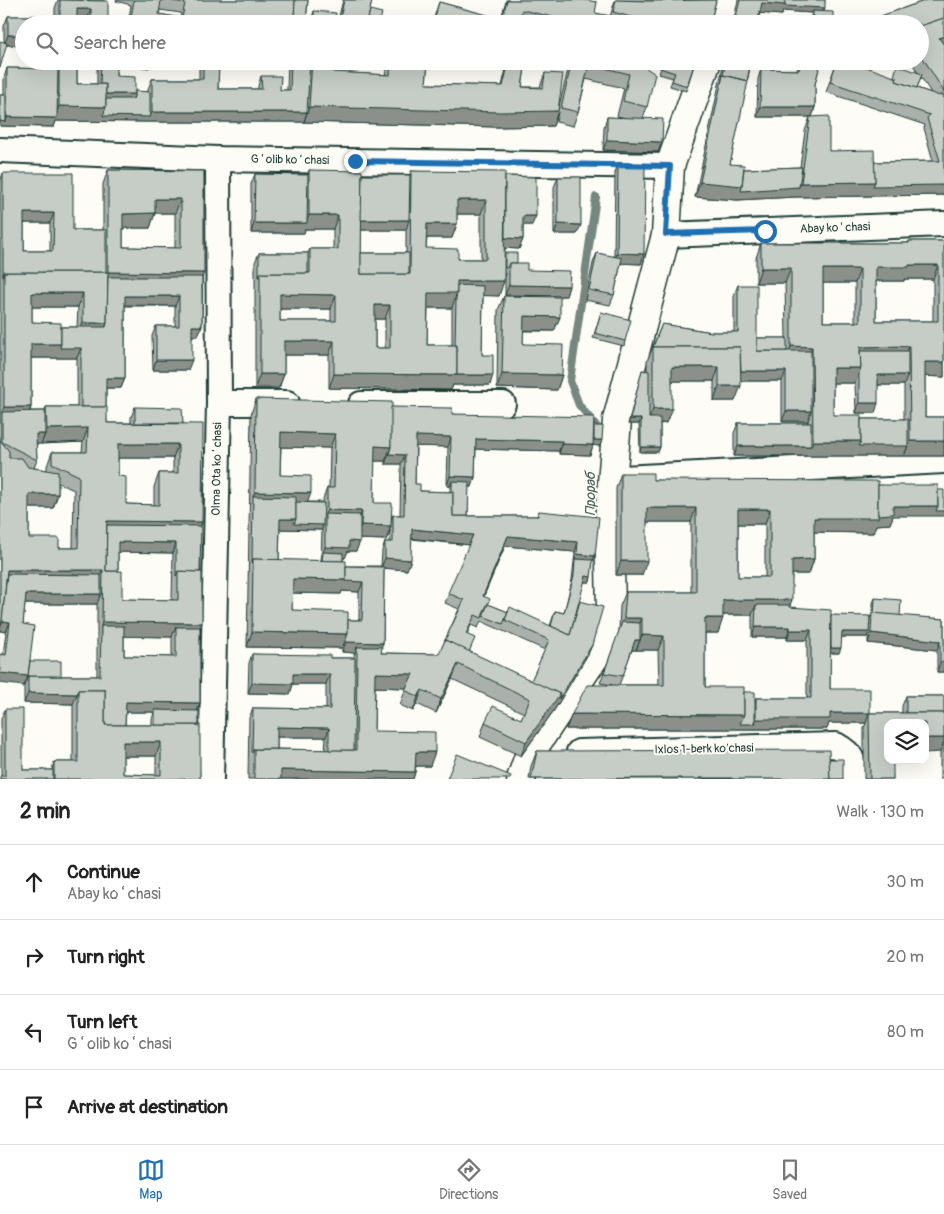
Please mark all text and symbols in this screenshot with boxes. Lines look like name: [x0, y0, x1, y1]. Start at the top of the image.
search box: [15, 15, 929, 70]
icon: search: [33, 29, 61, 57]
text: Search here: [73, 31, 166, 55]
route end: [344, 150, 367, 173]
street label: Gʻolib koʻchasi: [251, 152, 329, 168]
street label: Abay koʻchasi: [800, 219, 870, 237]
route start: [754, 220, 777, 243]
street label: Olma Ota koʻchasi: [209, 422, 225, 516]
water label: Прораб: [582, 469, 599, 516]
map controls: [884, 719, 929, 764]
button: layers: [884, 719, 929, 764]
street label: Ixlos 1-berk koʼchasi: [654, 741, 754, 757]
text: 2 min: [20, 798, 70, 825]
text: Walk · 130 m: [837, 802, 924, 822]
text: Continue: [67, 860, 140, 884]
icon: ahead: [20, 868, 48, 896]
text: 30 m: [886, 872, 924, 892]
text: Abay koʻchasi: [67, 884, 161, 904]
icon: right: [20, 943, 48, 971]
text: Turn right: [67, 945, 145, 969]
text: 20 m: [886, 947, 924, 967]
text: Turn left: [67, 1010, 137, 1034]
icon: left: [20, 1018, 48, 1046]
text: 80 m: [887, 1022, 924, 1042]
text: Gʻolib koʻchasi: [67, 1034, 172, 1054]
icon: arrive: [20, 1093, 48, 1121]
text: Arrive at destination: [67, 1095, 228, 1119]
tab: Map: [137, 1156, 165, 1203]
tab: Directions: [439, 1156, 498, 1203]
tab: Saved: [772, 1156, 807, 1203]

